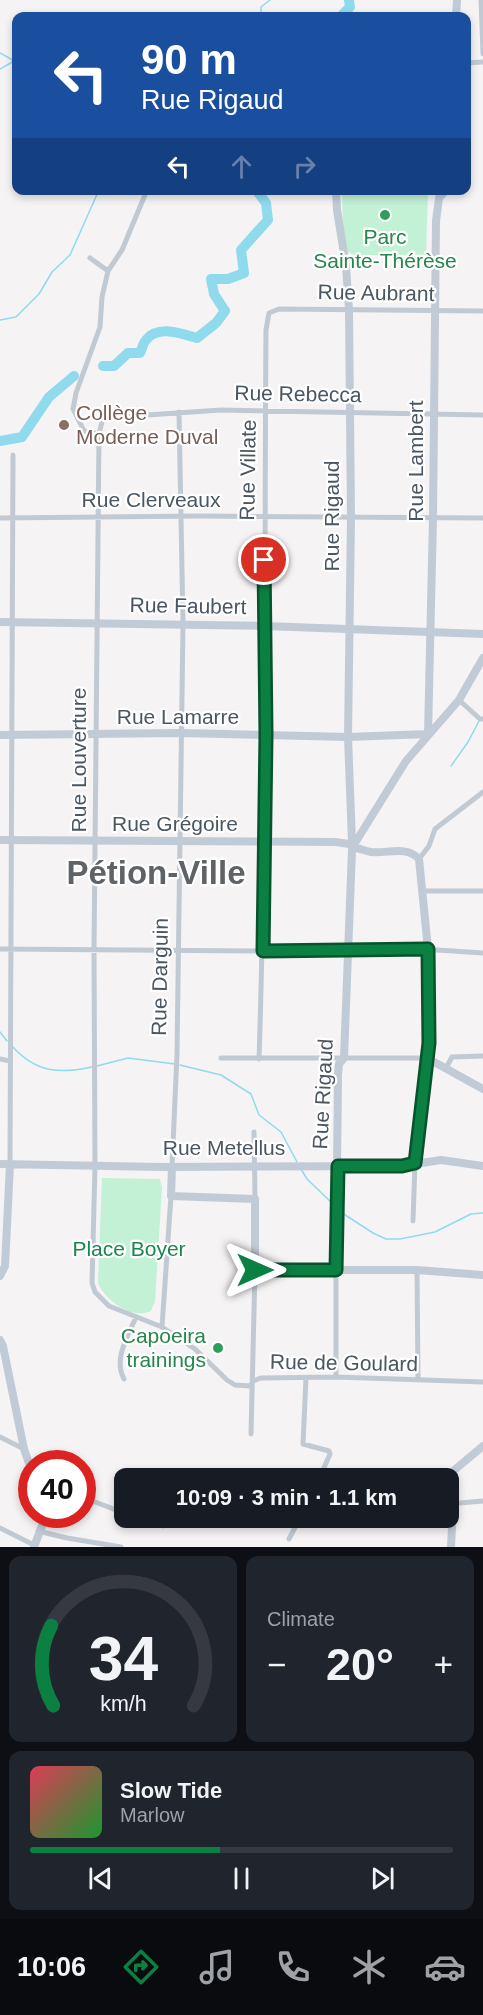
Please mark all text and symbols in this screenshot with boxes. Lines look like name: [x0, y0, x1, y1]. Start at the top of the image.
icon: left: [42, 36, 120, 114]
text: 90 m: [141, 36, 237, 83]
text: Rue Rigaud: [141, 85, 284, 115]
icon: left: [162, 150, 195, 183]
icon: ahead: [225, 150, 258, 183]
icon: right: [288, 150, 321, 183]
marker: Parc Sainte-Thérèse: [378, 208, 392, 222]
place label: Parc Sainte-Thérèse: [313, 225, 457, 272]
street label: Rue Aubrant: [317, 280, 435, 305]
street label: Rue Rebecca: [234, 381, 362, 406]
street label: Rue Lambert: [404, 400, 427, 522]
place label: Collège Moderne Duval: [76, 401, 218, 448]
marker: Collège Moderne Duval: [57, 418, 71, 432]
street label: Rue Villate: [235, 419, 260, 521]
street label: Rue Rigaud: [320, 461, 343, 571]
street label: Rue Clerveaux: [82, 488, 221, 511]
pin: [238, 534, 289, 585]
icon: arrive: [247, 543, 280, 576]
street label: Rue Faubert: [129, 593, 247, 618]
street label: Rue Louverture: [67, 688, 90, 832]
street label: Rue Lamarre: [117, 705, 239, 728]
street label: Rue Grégoire: [112, 812, 238, 835]
district label: Pétion-Ville: [66, 854, 246, 891]
street label: Rue Darguin: [147, 918, 172, 1036]
street label: Rue Rigaud: [308, 1038, 337, 1150]
street label: Rue Metellus: [163, 1136, 285, 1159]
park label: Place Boyer: [72, 1237, 186, 1260]
position arrow: [223, 1238, 287, 1302]
place label: Capoeira trainings: [121, 1324, 206, 1371]
marker: Capoeira trainings: [211, 1341, 225, 1355]
street label: Rue de Goulard: [270, 1350, 418, 1375]
speed limit sign: 40: [18, 1450, 96, 1528]
text: 10:09 · 3 min · 1.1 km: [176, 1485, 397, 1510]
text: Climate: [267, 1608, 335, 1630]
text: 34: [88, 1624, 158, 1693]
text: 20°: [326, 1639, 394, 1690]
text: −: [267, 1646, 286, 1683]
text: +: [434, 1646, 453, 1683]
text: km/h: [100, 1692, 146, 1716]
text: Slow Tide: [120, 1778, 222, 1803]
text: Marlow: [120, 1804, 184, 1826]
icon: previous: [84, 1862, 117, 1895]
icon: pause: [225, 1862, 258, 1895]
icon: next: [366, 1862, 399, 1895]
icon: directions: [120, 1946, 162, 1988]
icon: music: [196, 1946, 238, 1988]
icon: phone: [272, 1946, 314, 1988]
icon: climate: [348, 1946, 390, 1988]
icon: car: [424, 1946, 466, 1988]
text: 10:06: [17, 1952, 86, 1982]

